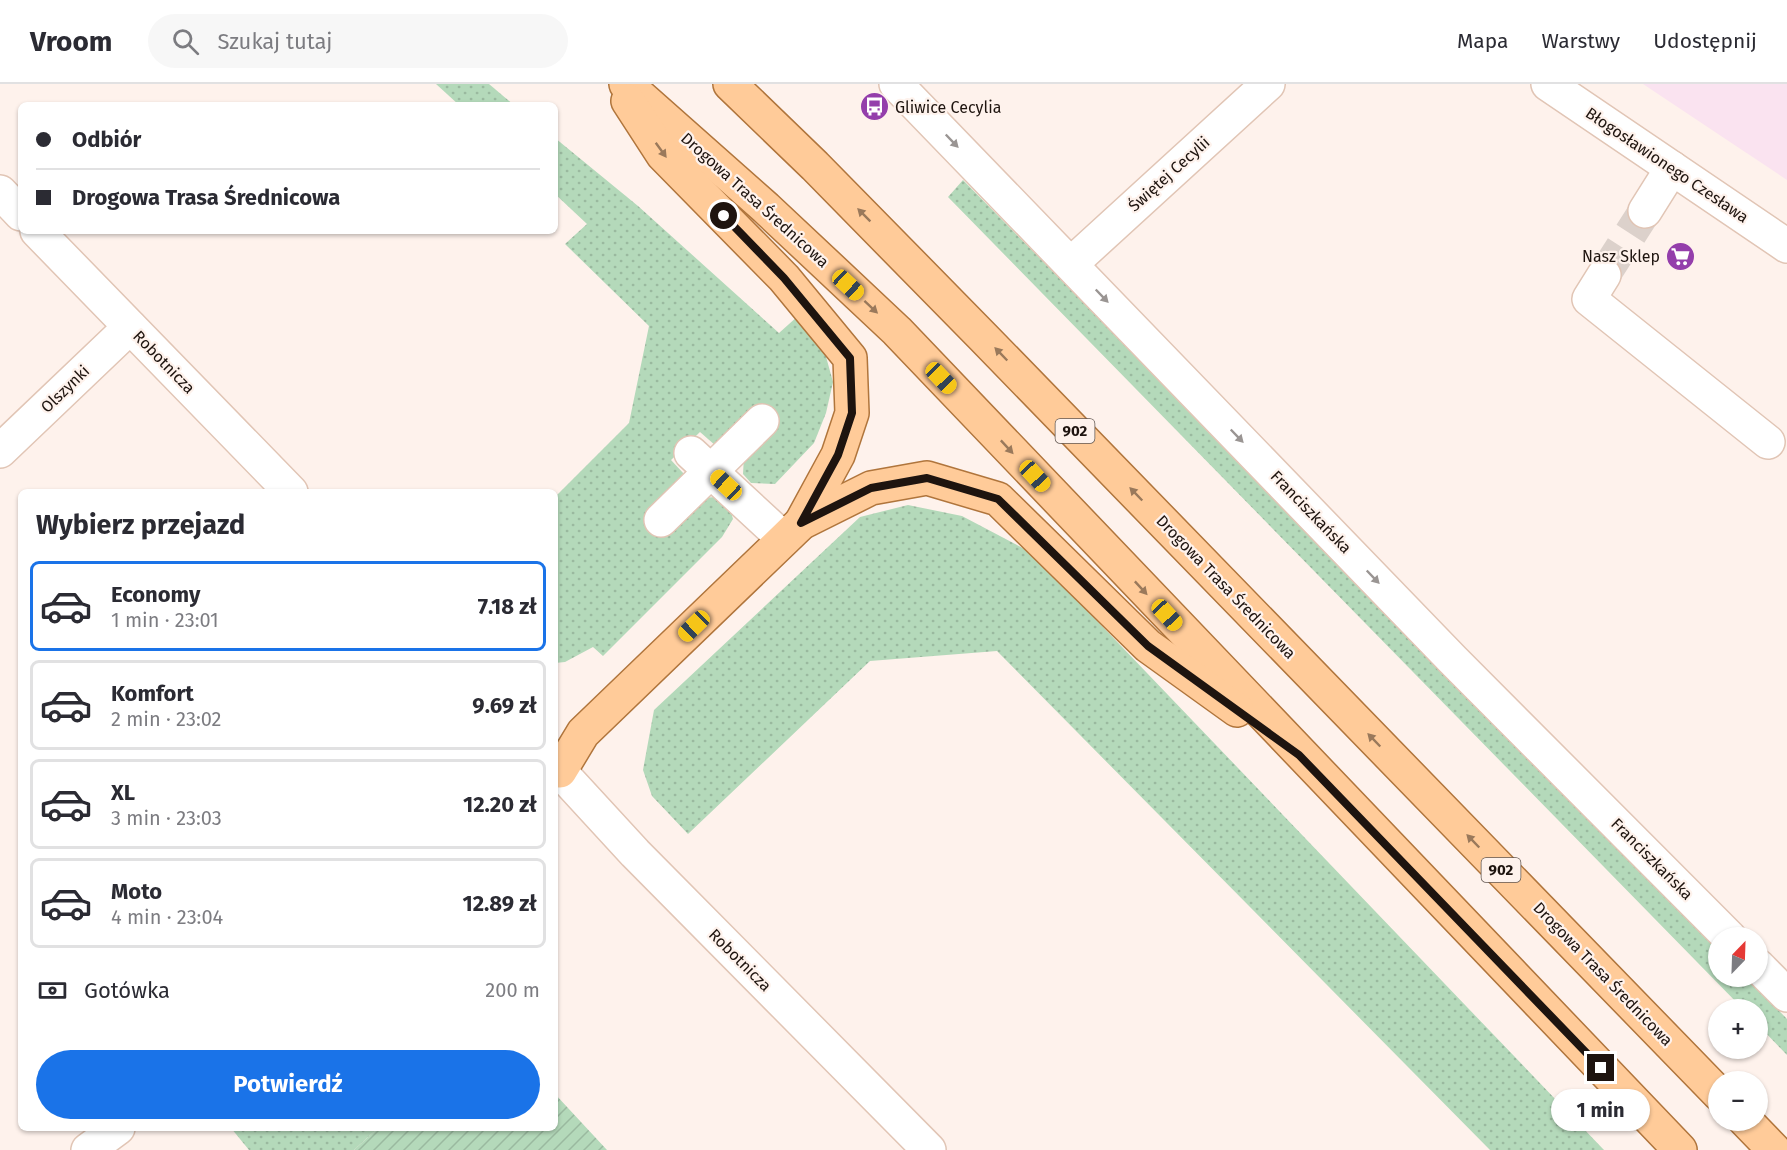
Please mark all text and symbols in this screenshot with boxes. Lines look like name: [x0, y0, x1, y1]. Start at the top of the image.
search box: [148, 14, 568, 68]
text: Vroom: [30, 25, 112, 58]
icon: search: [169, 25, 202, 58]
text: Szukaj tutaj: [217, 28, 333, 55]
text: Mapa: [1457, 28, 1508, 54]
text: Warstwy: [1541, 28, 1620, 54]
text: Udostępnij: [1653, 28, 1757, 54]
bus stop icon: Gliwice Cecylia: [858, 91, 890, 123]
place label: Gliwice Cecylia: [895, 98, 1001, 117]
street label: Błogosławionego Czesława: [1582, 103, 1752, 227]
text: Odbiór: [72, 126, 141, 153]
street label: Drogowa Trasa Średnicowa: [677, 128, 834, 271]
street label: Świętej Cecylii: [1124, 132, 1214, 216]
one-way arrow: [944, 133, 958, 147]
one-way arrow: [655, 142, 667, 158]
text: Drogowa Trasa Średnicowa: [72, 184, 340, 211]
route start: [710, 202, 737, 229]
one-way arrow: [857, 208, 871, 222]
supermarket icon: Nasz Sklep: [1665, 240, 1697, 272]
place label: Nasz Sklep: [1582, 247, 1660, 266]
car: [829, 266, 867, 304]
one-way arrow: [1095, 288, 1109, 302]
one-way arrow: [864, 300, 879, 314]
street label: Robotnicza: [129, 326, 199, 398]
one-way arrow: [994, 348, 1008, 362]
car: [922, 359, 960, 397]
street label: Olszynki: [37, 361, 93, 417]
road number: 902: [1056, 419, 1094, 443]
one-way arrow: [1230, 429, 1244, 443]
one-way arrow: [1000, 439, 1014, 453]
car: [1016, 457, 1054, 495]
car: [707, 466, 745, 504]
street label: Franciszkańska: [1267, 467, 1355, 557]
one-way arrow: [1130, 488, 1144, 502]
text: Wybierz przejazd: [36, 509, 245, 541]
street label: Drogowa Trasa Średnicowa: [1152, 510, 1300, 663]
one-way arrow: [1365, 569, 1379, 583]
icon: car: [39, 579, 93, 633]
text: Economy: [111, 581, 200, 608]
one-way arrow: [1134, 581, 1148, 595]
text: 7.18 zł: [478, 593, 537, 620]
car: [1148, 596, 1186, 634]
car: [675, 607, 713, 645]
text: 1 min · 23:01: [111, 608, 219, 632]
icon: car: [39, 678, 93, 732]
text: Komfort: [111, 680, 194, 707]
text: 9.69 zł: [472, 692, 537, 719]
text: 2 min · 23:02: [111, 707, 222, 731]
one-way arrow: [1368, 733, 1382, 747]
icon: car: [39, 777, 93, 831]
text: XL: [111, 779, 135, 806]
text: 12.20 zł: [463, 791, 537, 818]
text: 3 min · 23:03: [111, 806, 222, 830]
street label: Franciszkańska: [1607, 814, 1697, 904]
one-way arrow: [1466, 834, 1480, 848]
road number: 902: [1482, 858, 1520, 882]
icon: car: [39, 876, 93, 930]
text: Moto: [111, 878, 162, 905]
text: 12.89 zł: [462, 890, 537, 917]
street label: Drogowa Trasa Średnicowa: [1529, 897, 1677, 1050]
text: 4 min · 23:04: [111, 905, 223, 929]
street label: Robotnicza: [705, 925, 775, 995]
north arrow: [1708, 927, 1768, 987]
map controls: [1708, 927, 1768, 1131]
icon: cash: [36, 974, 69, 1007]
text: Gotówka: [84, 977, 170, 1004]
text: 200 m: [485, 978, 540, 1002]
button: +: [1708, 999, 1768, 1059]
button: Potwierdź: [36, 1050, 540, 1119]
route end: [1587, 1054, 1614, 1081]
button: −: [1708, 1071, 1768, 1131]
callout: 1 min: [1552, 1089, 1650, 1131]
text: 1 min: [1576, 1098, 1625, 1122]

